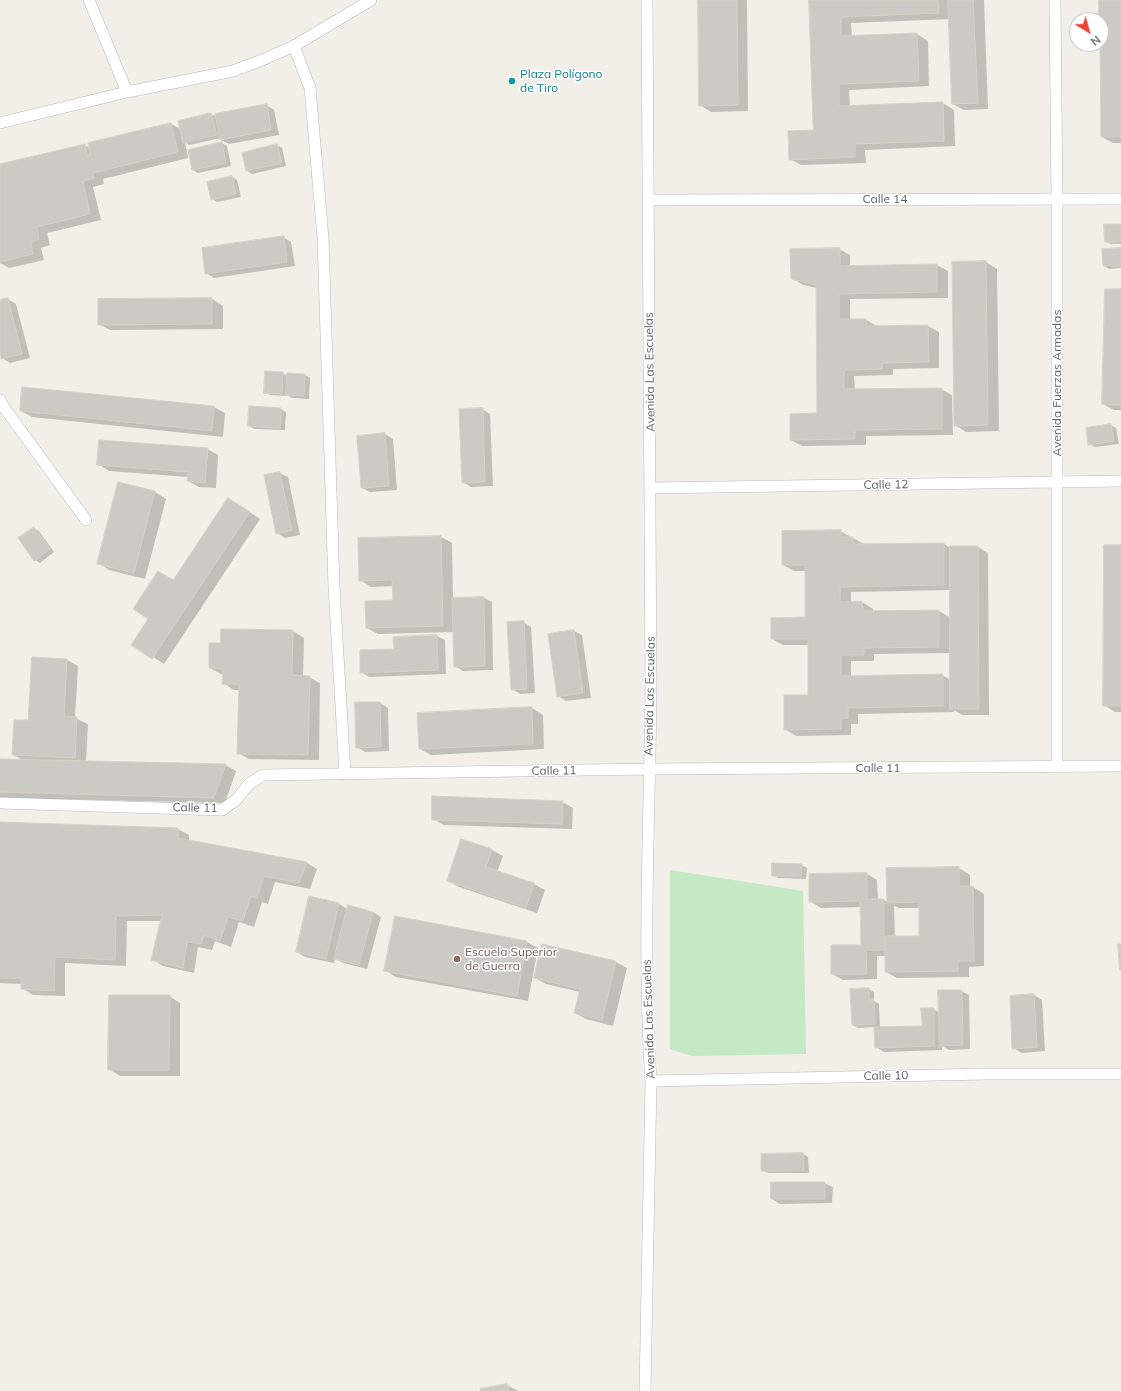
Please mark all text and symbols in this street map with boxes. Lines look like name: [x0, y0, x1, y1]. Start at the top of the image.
north arrow: [1069, 12, 1109, 52]
text: N: [1088, 33, 1103, 49]
place label: Plaza Polígono de Tiro: [520, 67, 602, 95]
marker: Plaza Polígono de Tiro: [507, 76, 517, 86]
street label: Calle 14: [863, 192, 907, 206]
street label: Avenida Fuerzas Armadas: [1050, 310, 1064, 456]
street label: Avenida Las Escuelas: [642, 312, 658, 432]
street label: Calle 12: [863, 477, 909, 493]
street label: Avenida Las Escuelas: [642, 636, 658, 756]
street label: Calle 11: [856, 761, 900, 775]
street label: Calle 11: [531, 763, 577, 779]
street label: Calle 11: [172, 800, 218, 816]
place label: Escuela Superior de Guerra: [465, 945, 557, 973]
marker: Escuela Superior de Guerra: [452, 954, 462, 964]
street label: Avenida Las Escuelas: [640, 959, 658, 1079]
street label: Calle 10: [863, 1068, 909, 1084]

